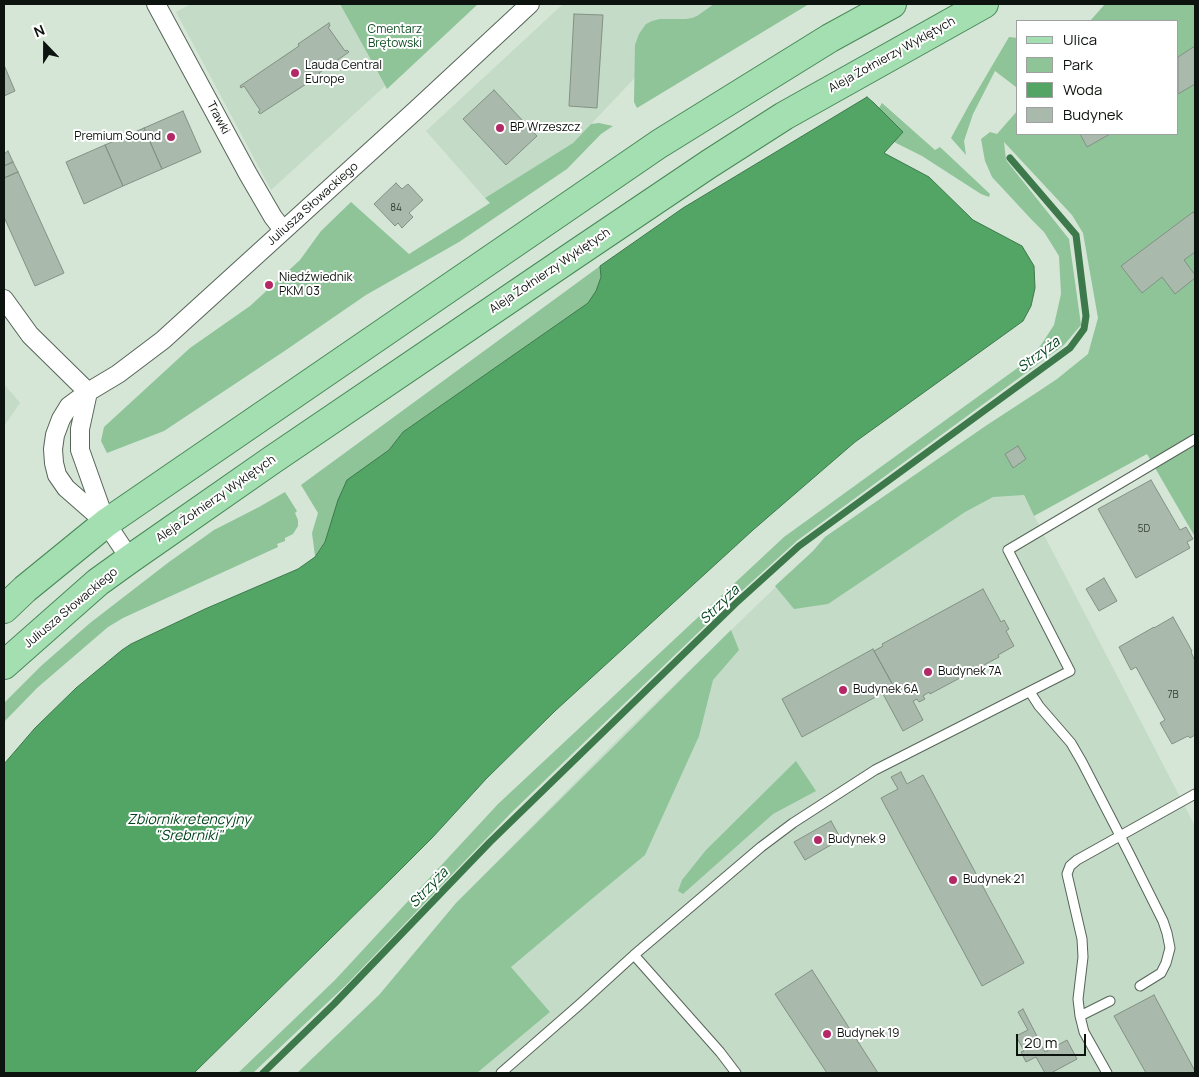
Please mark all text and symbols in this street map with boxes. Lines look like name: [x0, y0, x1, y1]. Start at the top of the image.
street label: Aleja Żołnierzy Wyklętych: [826, 14, 958, 96]
north arrow: [20, 20, 70, 70]
text: N: [31, 20, 47, 41]
legend: [1016, 20, 1179, 135]
park label: Cmentarz Brętowski: [368, 23, 422, 51]
text: Ulica: [1063, 29, 1097, 50]
text: Park: [1063, 54, 1093, 75]
place label: Lauda Central Europe: [305, 59, 382, 87]
marker: Lauda Central Europe: [289, 67, 301, 79]
text: Woda: [1063, 79, 1102, 100]
street label: Trawki: [203, 99, 233, 137]
text: Budynek: [1063, 104, 1123, 125]
place label: BP Wrzeszcz: [510, 121, 581, 135]
marker: BP Wrzeszcz: [494, 122, 506, 134]
place label: Premium Sound: [74, 130, 161, 144]
marker: Premium Sound: [165, 131, 177, 143]
street label: Juliusza Słowackiego: [265, 159, 361, 249]
house number: 84: [390, 202, 402, 214]
street label: Aleja Żołnierzy Wyklętych: [487, 225, 613, 317]
place label: Niedźwiednik PKM 03: [279, 271, 353, 299]
marker: Niedźwiednik PKM 03: [263, 279, 275, 291]
water label: Strzyża: [1015, 334, 1063, 376]
street label: Aleja Żołnierzy Wyklętych: [154, 452, 278, 546]
house number: 5D: [1138, 523, 1150, 535]
street label: Juliusza Słowackiego: [21, 565, 121, 651]
water label: Strzyża: [697, 582, 743, 628]
place label: Budynek 7A: [938, 665, 1002, 679]
marker: Budynek 7A: [922, 666, 934, 678]
place label: Budynek 6A: [853, 683, 918, 697]
marker: Budynek 6A: [837, 684, 849, 696]
house number: 7B: [1167, 689, 1179, 701]
water label: Zbiornik retencyjny "Srebrniki": [127, 812, 251, 844]
place label: Budynek 9: [828, 833, 886, 847]
marker: Budynek 9: [812, 834, 824, 846]
water label: Strzyża: [406, 865, 452, 911]
place label: Budynek 21: [963, 873, 1025, 887]
marker: Budynek 21: [947, 874, 959, 886]
scale bar: [1019, 1024, 1089, 1056]
place label: Budynek 19: [837, 1027, 900, 1041]
marker: Budynek 19: [821, 1028, 833, 1040]
text: 20 m: [1024, 1032, 1057, 1053]

